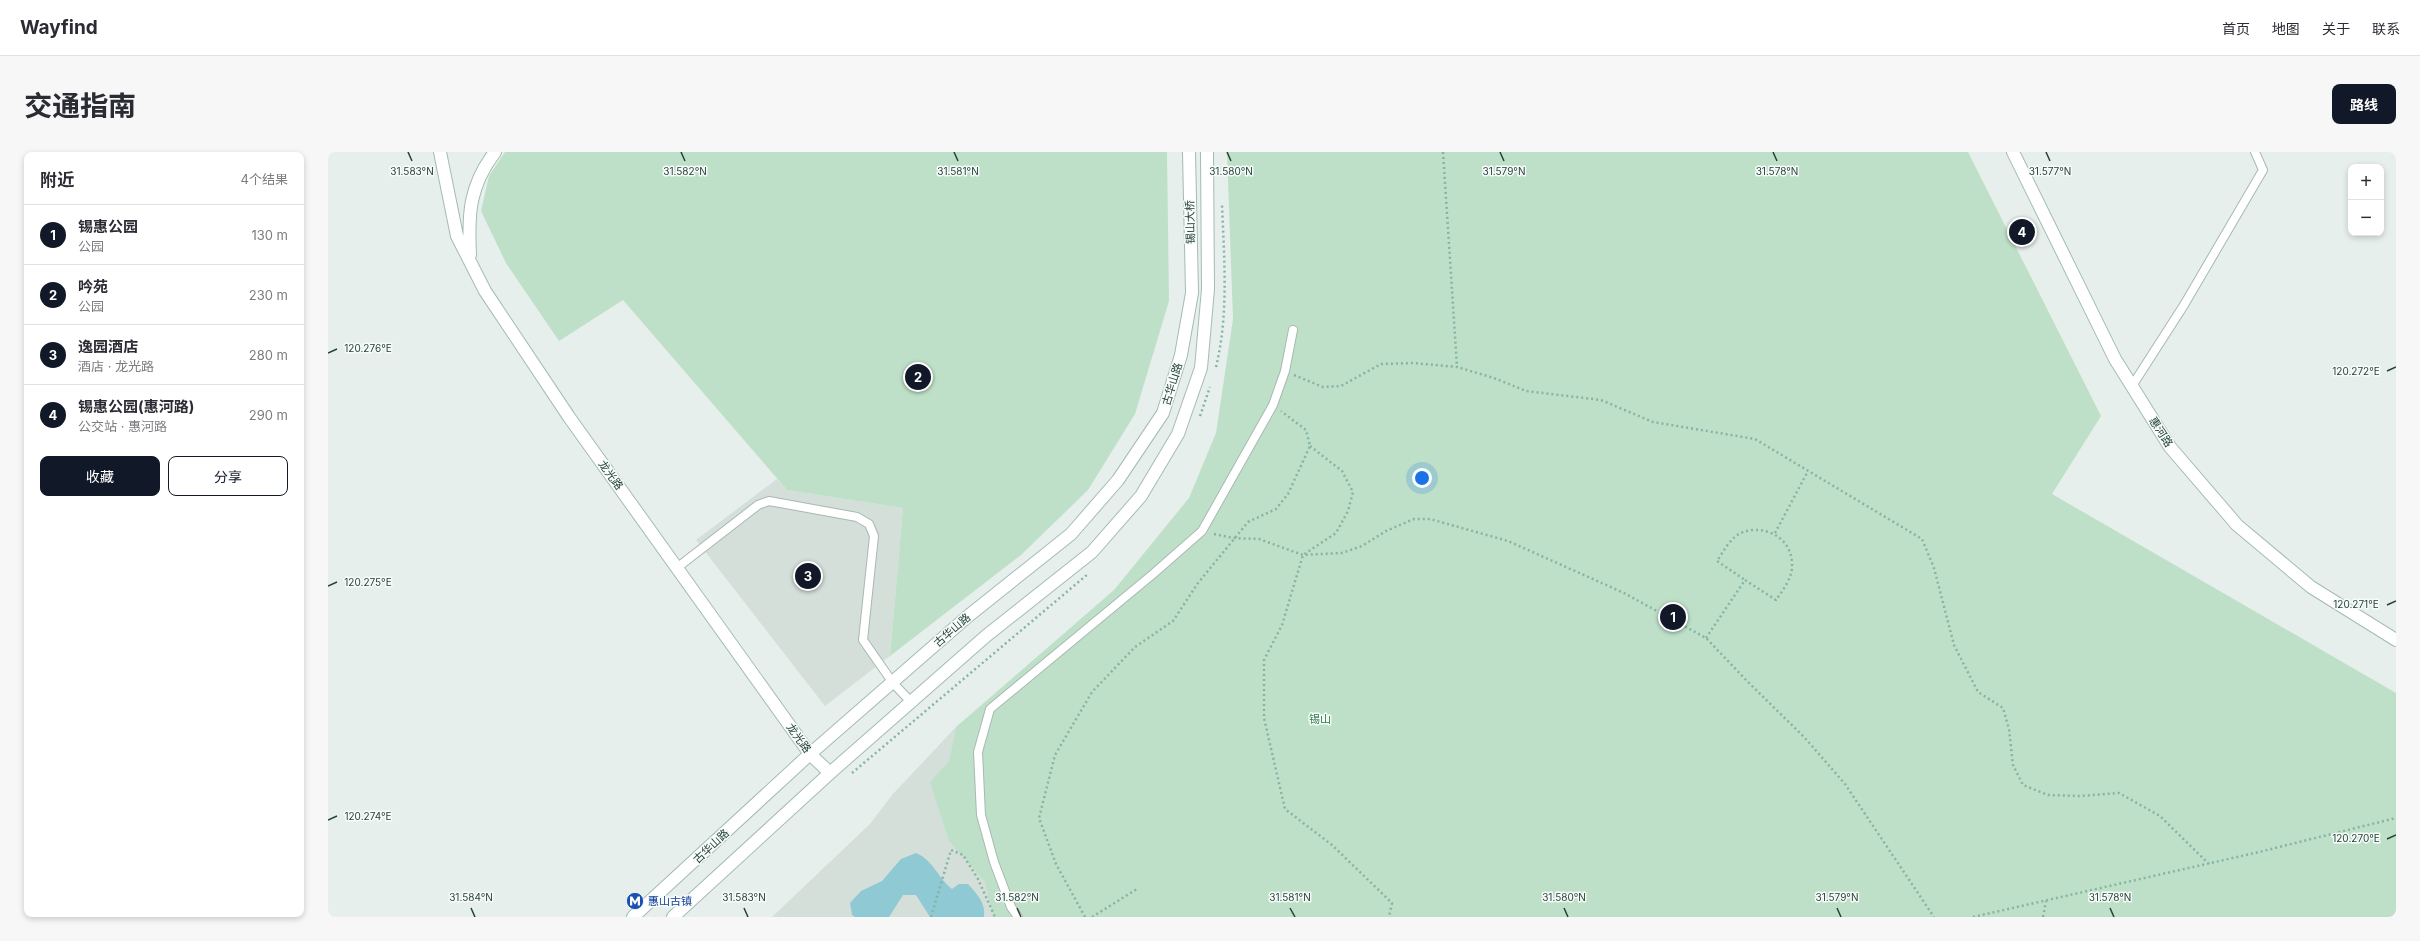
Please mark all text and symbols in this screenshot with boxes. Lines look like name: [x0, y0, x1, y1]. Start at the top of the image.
text: Wayfind: [20, 16, 98, 39]
text: 首页: [2222, 20, 2250, 37]
text: 地图: [2272, 20, 2300, 37]
text: 关于: [2322, 20, 2350, 37]
text: 联系: [2372, 20, 2400, 37]
button: 路线: [2332, 84, 2396, 124]
text: 交通指南: [24, 89, 136, 123]
map controls: [2348, 164, 2384, 236]
button: +: [2348, 164, 2384, 200]
text: 31.583°N: [390, 165, 434, 177]
text: 31.582°N: [663, 165, 707, 177]
text: 31.581°N: [937, 165, 979, 177]
text: 31.580°N: [1209, 165, 1253, 177]
text: 31.579°N: [1483, 165, 1525, 177]
text: 31.578°N: [1756, 165, 1798, 177]
text: 31.577°N: [2029, 165, 2071, 177]
text: 附近: [40, 170, 74, 190]
text: 4个结果: [241, 171, 288, 187]
street label: 锡山大桥: [1183, 200, 1197, 244]
button: −: [2348, 200, 2384, 236]
text: 锡惠公园: [78, 217, 138, 236]
pin: 4: [2009, 217, 2035, 247]
text: 1: [50, 227, 56, 243]
text: 130 m: [251, 227, 288, 243]
text: 公园: [78, 238, 104, 254]
text: 吟苑: [78, 277, 108, 296]
text: 2: [49, 287, 57, 303]
text: 230 m: [249, 287, 288, 303]
text: 公园: [78, 298, 104, 314]
text: 逸园酒店: [78, 337, 138, 356]
text: 120.276°E: [344, 342, 392, 354]
text: 3: [49, 347, 57, 363]
text: 280 m: [249, 347, 288, 363]
text: 酒店 · 龙光路: [78, 358, 154, 374]
street label: 古华山路: [1159, 361, 1185, 407]
pin: 2: [905, 362, 931, 392]
text: 120.272°E: [2332, 365, 2380, 377]
text: 锡惠公园(惠河路): [78, 397, 194, 416]
text: 4: [49, 407, 57, 423]
text: 290 m: [249, 407, 288, 423]
street label: 惠河路: [2146, 414, 2176, 450]
text: 公交站 · 惠河路: [78, 418, 167, 434]
button: 收藏: [40, 456, 160, 496]
button: 分享: [168, 456, 288, 496]
street label: 龙光路: [596, 458, 626, 492]
your location: [1412, 468, 1432, 488]
pin: 3: [795, 561, 821, 591]
text: 120.275°E: [344, 576, 392, 588]
text: 120.271°E: [2333, 598, 2379, 610]
pin: 1: [1660, 602, 1686, 632]
street label: 古华山路: [931, 610, 973, 650]
park label: 锡山: [1309, 712, 1331, 726]
street label: 龙光路: [784, 721, 814, 755]
text: 120.274°E: [344, 810, 392, 822]
street label: 古华山路: [690, 826, 732, 866]
text: 120.270°E: [2332, 832, 2380, 844]
text: 31.584°N: [449, 891, 493, 903]
metro station icon: 惠山古镇: [625, 891, 645, 911]
text: 31.583°N: [722, 891, 766, 903]
text: 31.582°N: [995, 891, 1039, 903]
text: 31.581°N: [1269, 891, 1311, 903]
text: 31.580°N: [1542, 891, 1586, 903]
text: 31.579°N: [1816, 891, 1858, 903]
text: 31.578°N: [2089, 891, 2131, 903]
place label: 惠山古镇: [648, 894, 692, 908]

